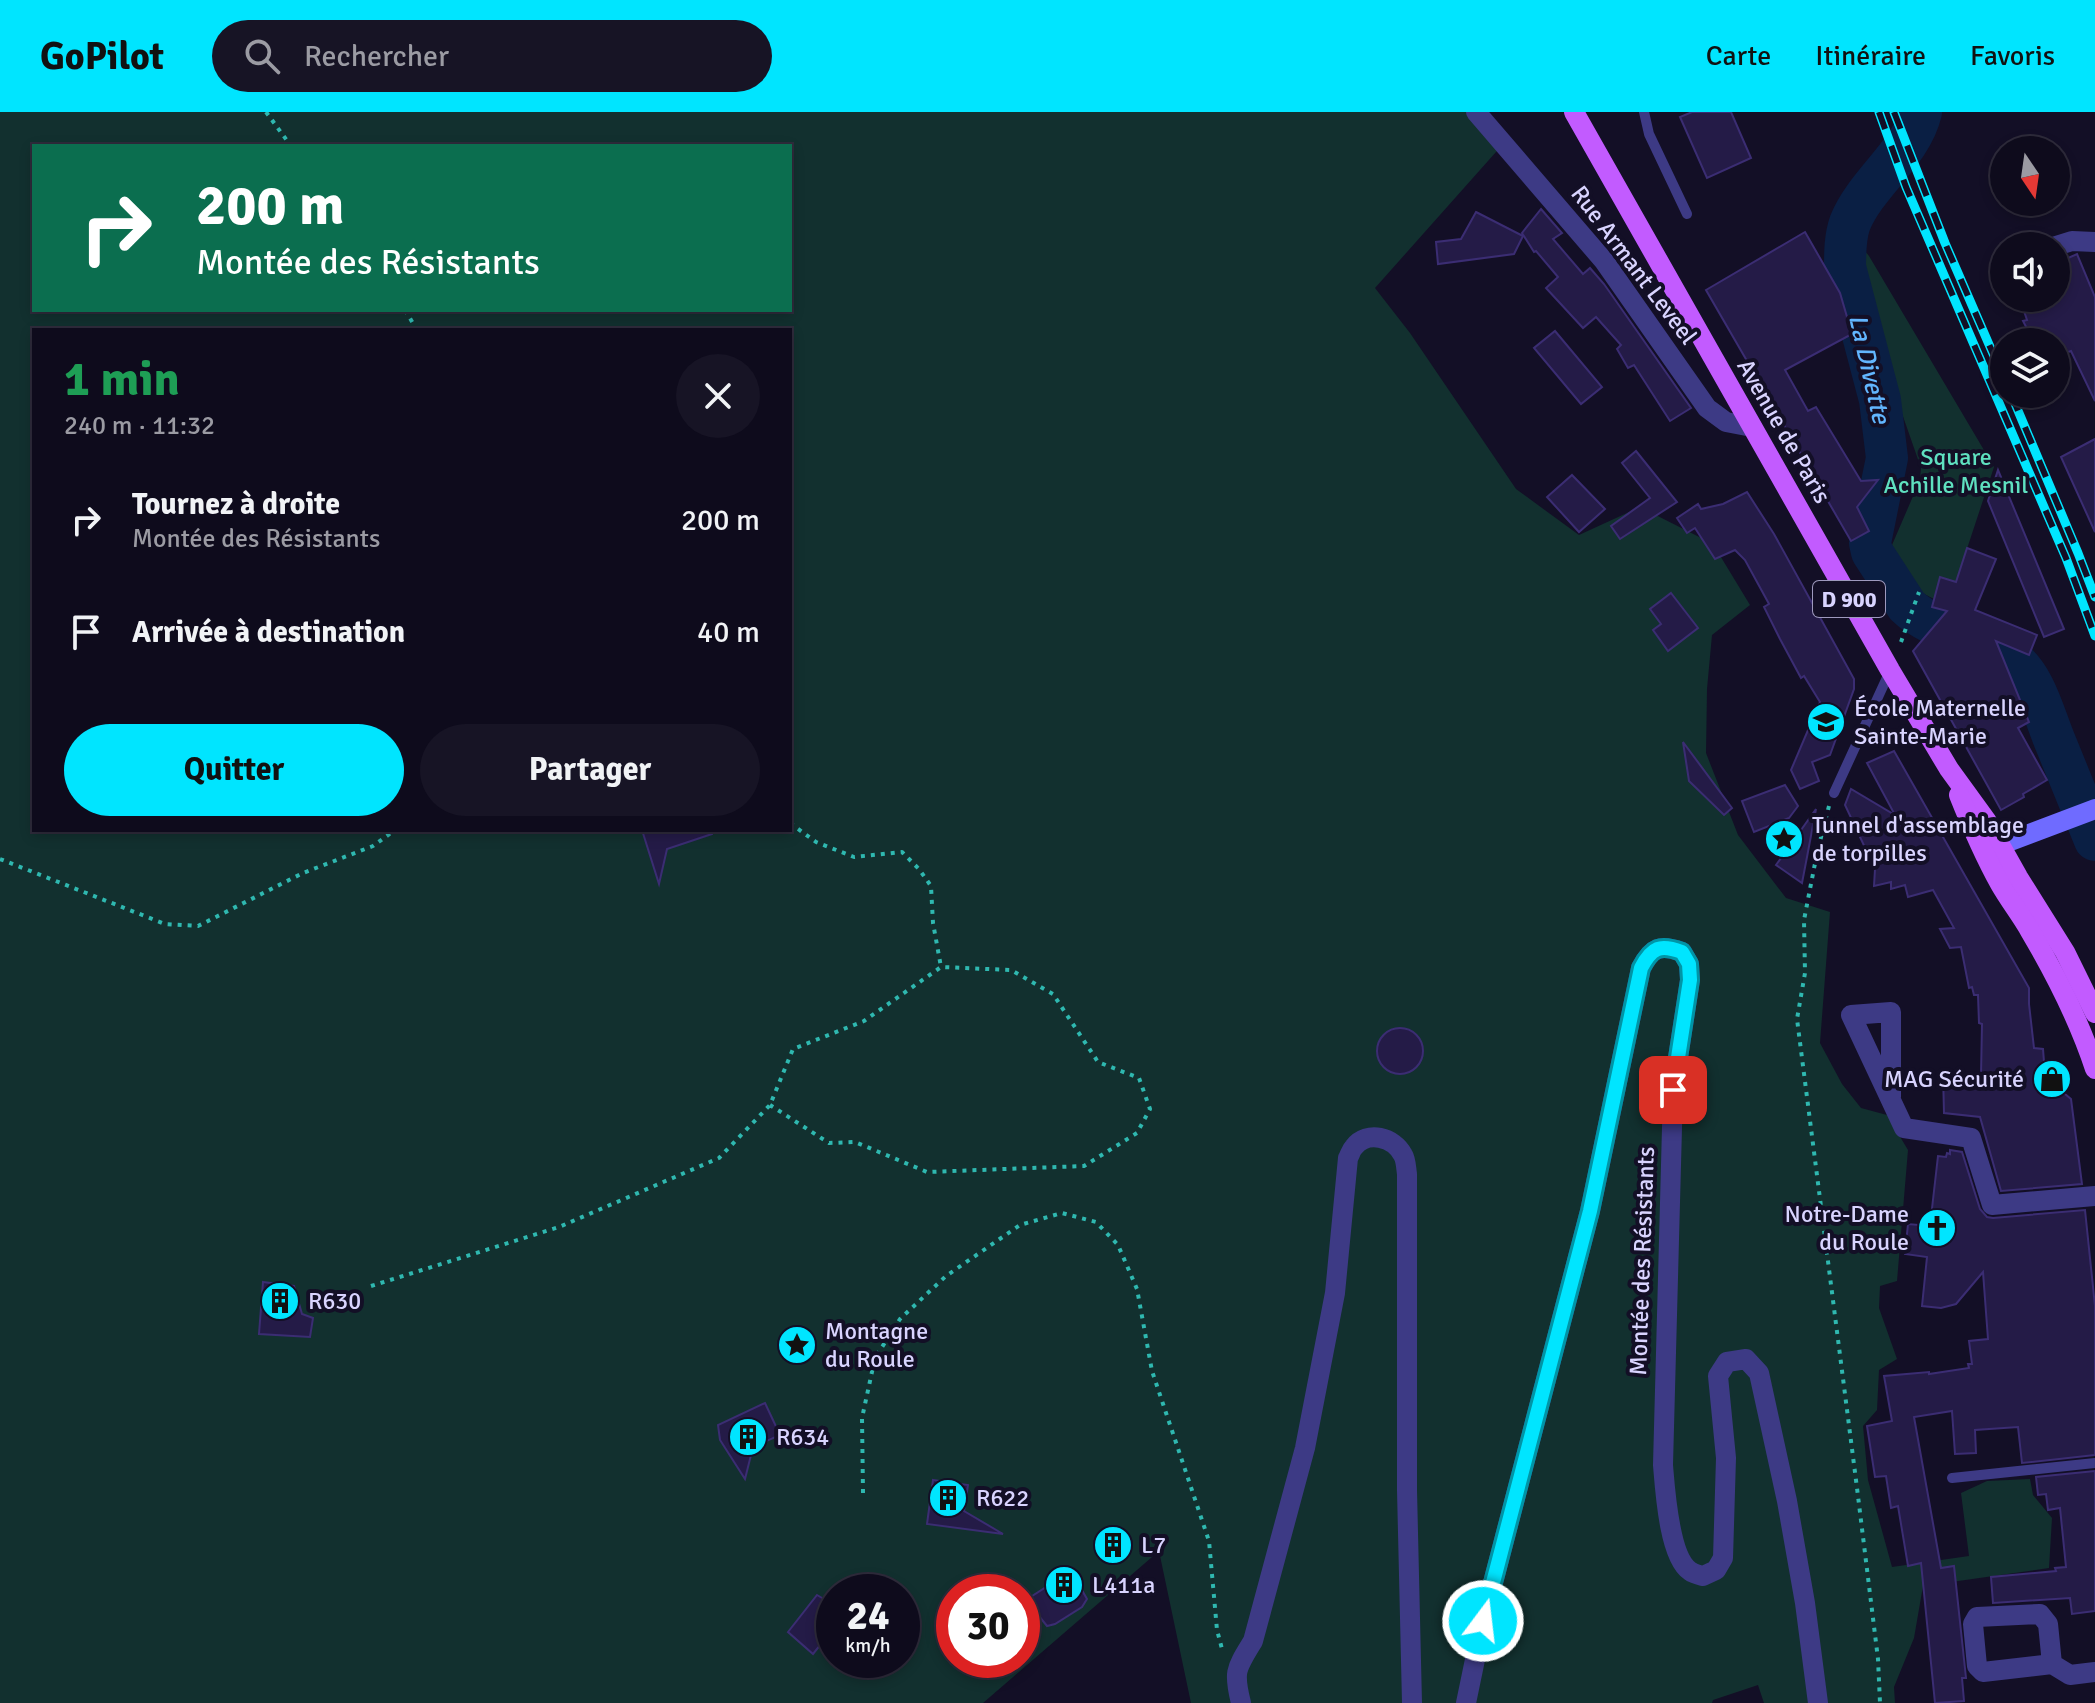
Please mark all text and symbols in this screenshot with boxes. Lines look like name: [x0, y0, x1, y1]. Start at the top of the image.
search box: [212, 20, 772, 92]
text: GoPilot: [40, 33, 164, 80]
icon: search: [240, 34, 284, 78]
text: Rechercher: [304, 38, 449, 75]
text: Carte: [1706, 39, 1771, 73]
text: Itinéraire: [1815, 39, 1926, 73]
text: Favoris: [1970, 39, 2055, 73]
north arrow: [1990, 136, 2070, 216]
map controls: [1990, 136, 2070, 408]
text: 200 m: [196, 171, 344, 240]
icon: right: [64, 176, 168, 280]
street label: Rue Armant Leveel: [1565, 180, 1703, 350]
button: sound: [1990, 232, 2070, 312]
text: Montée des Résistants: [196, 240, 540, 285]
water label: La Divette: [1841, 311, 1898, 429]
button: layers: [1990, 328, 2070, 408]
text: 1 min: [64, 350, 180, 409]
street label: Avenue de Paris: [1731, 353, 1837, 509]
button: close: [676, 354, 760, 438]
text: 240 m · 11:32: [64, 410, 215, 442]
park label: Square Achille Mesnil: [1884, 442, 2028, 500]
text: Tournez à droite: [132, 486, 340, 523]
icon: right: [64, 498, 108, 542]
text: 200 m: [681, 502, 760, 539]
text: Montée des Résistants: [132, 523, 380, 555]
road number: D 900: [1813, 581, 1885, 617]
icon: arrive: [64, 610, 108, 654]
text: Arrivée à destination: [132, 614, 405, 651]
text: 40 m: [697, 614, 760, 651]
place label: École Maternelle Sainte-Marie: [1854, 693, 2026, 751]
school or university icon: École Maternelle Sainte-Marie: [1805, 701, 1847, 743]
button: Quitter: [64, 724, 404, 816]
button: Partager: [420, 724, 760, 816]
place label: Tunnel d'assemblage de torpilles: [1812, 810, 2024, 868]
place icon: Tunnel d'assemblage de torpilles: [1763, 818, 1805, 860]
pin: [1639, 1056, 1707, 1124]
shop icon: MAG Sécurité: [2031, 1058, 2073, 1100]
place label: MAG Sécurité: [1884, 1064, 2024, 1094]
icon: arrive: [1651, 1068, 1695, 1112]
street label: Montée des Résistants: [1623, 1146, 1661, 1376]
place label: Notre-Dame du Roule: [1785, 1199, 1909, 1257]
church icon: Notre-Dame du Roule: [1916, 1207, 1958, 1249]
building icon: R630: [259, 1280, 301, 1322]
place label: R630: [308, 1286, 361, 1316]
place label: Montagne du Roule: [825, 1316, 928, 1374]
place icon: Montagne du Roule: [776, 1324, 818, 1366]
building icon: R634: [727, 1416, 769, 1458]
place label: R634: [776, 1422, 829, 1452]
building icon: R622: [927, 1477, 969, 1519]
place label: R622: [976, 1483, 1029, 1513]
building icon: L7: [1092, 1524, 1134, 1566]
place label: L7: [1141, 1530, 1166, 1560]
building icon: L411a: [1043, 1564, 1085, 1606]
place label: L411a: [1092, 1570, 1155, 1600]
speed limit sign: 30: [936, 1574, 1040, 1678]
position arrow: [1441, 1579, 1525, 1663]
text: 24: [846, 1591, 890, 1641]
text: km/h: [845, 1633, 891, 1658]

